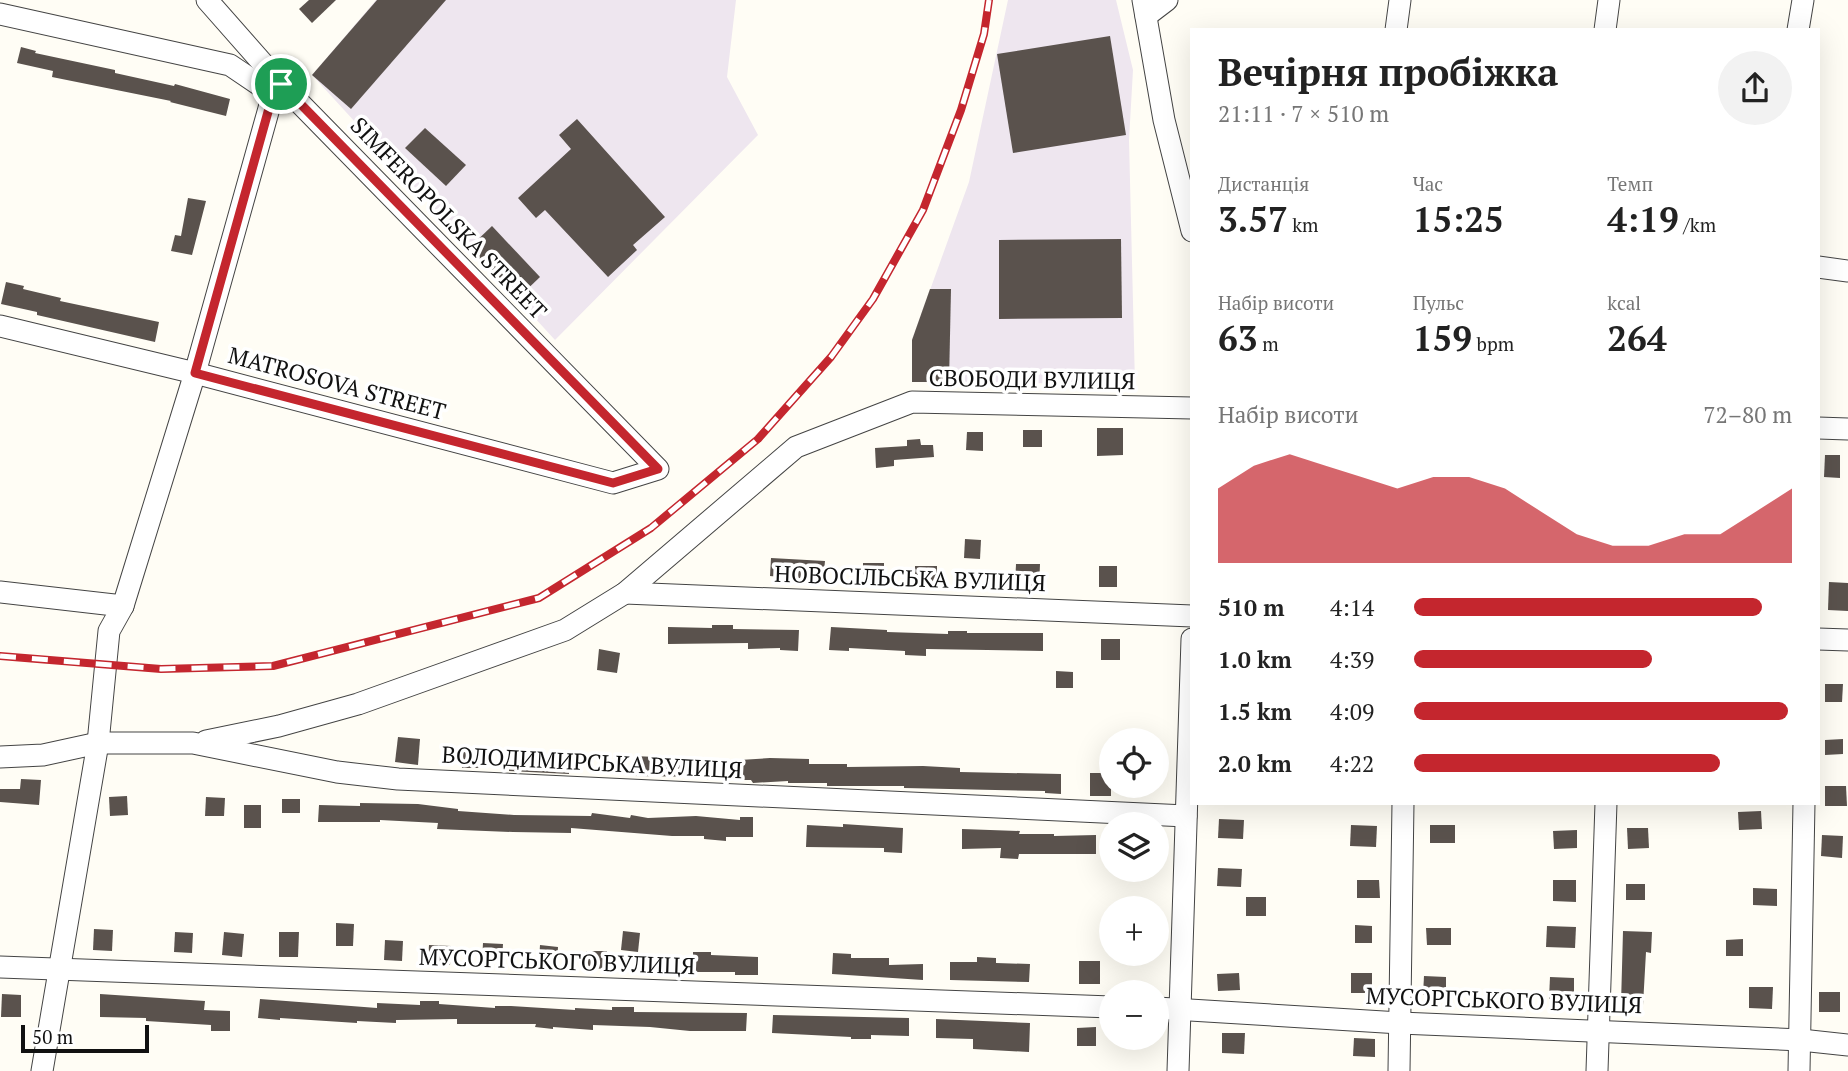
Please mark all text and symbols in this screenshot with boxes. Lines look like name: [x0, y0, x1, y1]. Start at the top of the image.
text: Вечірня пробіжка: [1218, 47, 1558, 97]
button: share: [1718, 51, 1792, 125]
pin: [251, 54, 311, 114]
icon: arrive: [262, 65, 300, 103]
text: 21:11 · 7 × 510 m: [1218, 98, 1389, 129]
street label: SIMFEROPOLSKA STREET: [344, 110, 554, 326]
text: Дистанція: [1218, 171, 1309, 196]
text: Час: [1413, 171, 1443, 196]
text: Темп: [1607, 171, 1653, 196]
text: 3.57: [1218, 196, 1288, 242]
text: 15:25: [1413, 196, 1504, 242]
text: 4:19: [1607, 196, 1679, 242]
text: km: [1288, 212, 1319, 237]
text: /km: [1679, 212, 1716, 237]
text: Набір висоти: [1218, 290, 1334, 315]
text: Пульс: [1413, 290, 1464, 315]
text: kcal: [1607, 290, 1641, 315]
text: 63: [1218, 315, 1258, 361]
text: 159: [1413, 315, 1472, 361]
text: 264: [1607, 315, 1667, 361]
text: m: [1258, 331, 1279, 356]
text: bpm: [1472, 331, 1514, 356]
street label: MATROSOVA STREET: [225, 339, 449, 427]
street label: СВОБОДИ ВУЛИЦЯ: [928, 362, 1136, 396]
text: Набір висоти: [1218, 399, 1359, 430]
text: 72–80 m: [1703, 399, 1792, 430]
street label: НОВОСІЛЬСЬКА ВУЛИЦЯ: [774, 558, 1046, 598]
text: 510 m: [1218, 592, 1284, 623]
text: 4:14: [1330, 592, 1374, 623]
text: 1.0 km: [1218, 644, 1292, 675]
text: 4:39: [1330, 644, 1374, 675]
text: 1.5 km: [1218, 696, 1292, 727]
text: 4:09: [1330, 696, 1374, 727]
map controls: [1099, 728, 1169, 1050]
button: locate: [1099, 728, 1169, 798]
street label: ВОЛОДИМИРСЬКА ВУЛИЦЯ: [441, 739, 743, 785]
text: 2.0 km: [1218, 748, 1292, 779]
text: 4:22: [1330, 748, 1374, 779]
button: layers: [1099, 812, 1169, 882]
button: +: [1099, 896, 1169, 966]
street label: МУСОРГСЬКОГО ВУЛИЦЯ: [418, 941, 696, 981]
button: −: [1099, 980, 1169, 1050]
street label: МУСОРГСЬКОГО ВУЛИЦЯ: [1365, 980, 1643, 1020]
scale bar: [21, 1022, 149, 1054]
text: 50 m: [32, 1024, 73, 1049]

